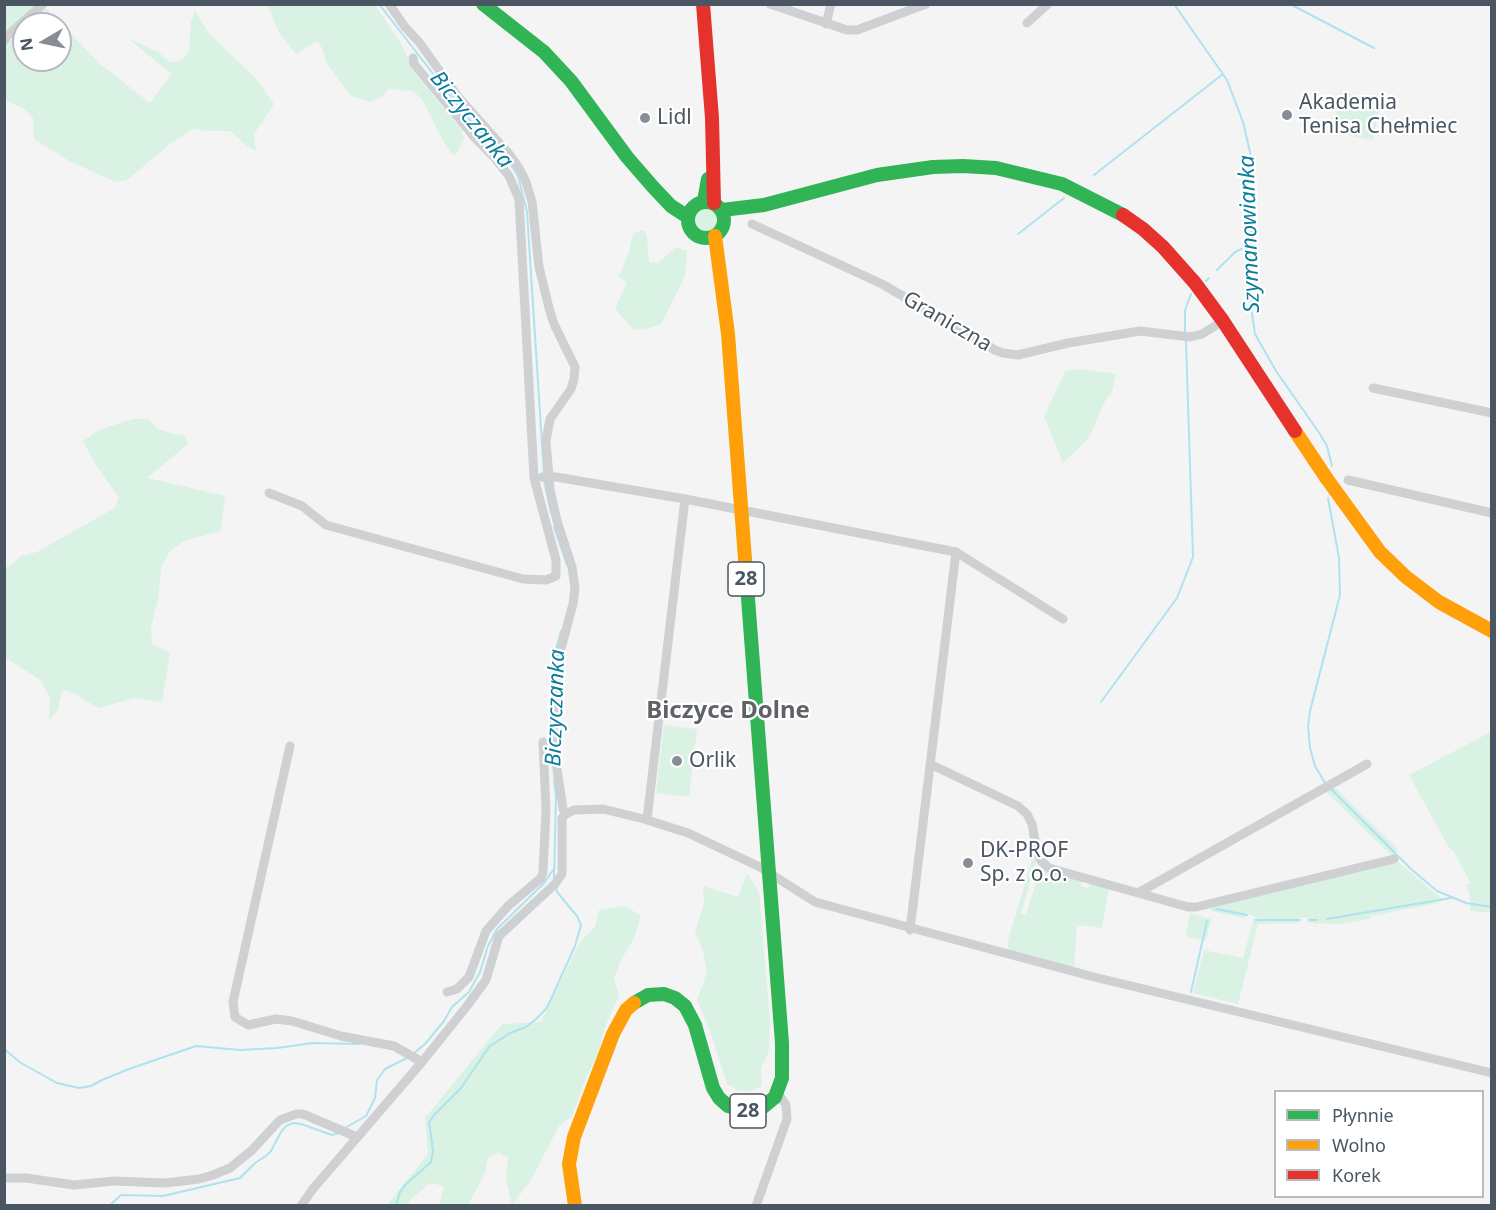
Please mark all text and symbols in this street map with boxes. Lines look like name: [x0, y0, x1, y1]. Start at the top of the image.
north arrow: [12, 12, 72, 72]
text: N: [14, 36, 38, 53]
water label: Biczyczanka: [424, 66, 518, 174]
place label: Akademia Tenisa Chełmiec: [1299, 90, 1457, 140]
place label: Lidl: [657, 105, 692, 131]
marker: Akademia Tenisa Chełmiec: [1280, 108, 1294, 122]
marker: Lidl: [638, 111, 652, 125]
water label: Szymanowianka: [1234, 155, 1266, 313]
street label: Graniczna: [898, 286, 996, 358]
road number: 28: [728, 562, 764, 596]
water label: Biczyczanka: [541, 649, 571, 767]
district label: Biczyce Dolne: [646, 697, 810, 725]
place label: Orlik: [689, 748, 736, 774]
marker: Orlik: [670, 754, 684, 768]
place label: DK-PROF Sp. z o.o.: [980, 838, 1068, 888]
marker: DK-PROF Sp. z o.o.: [961, 856, 975, 870]
legend: [1274, 1090, 1484, 1198]
road number: 28: [730, 1094, 766, 1128]
text: Płynnie: [1332, 1103, 1394, 1127]
text: Wolno: [1332, 1133, 1386, 1157]
text: Korek: [1332, 1163, 1381, 1187]

